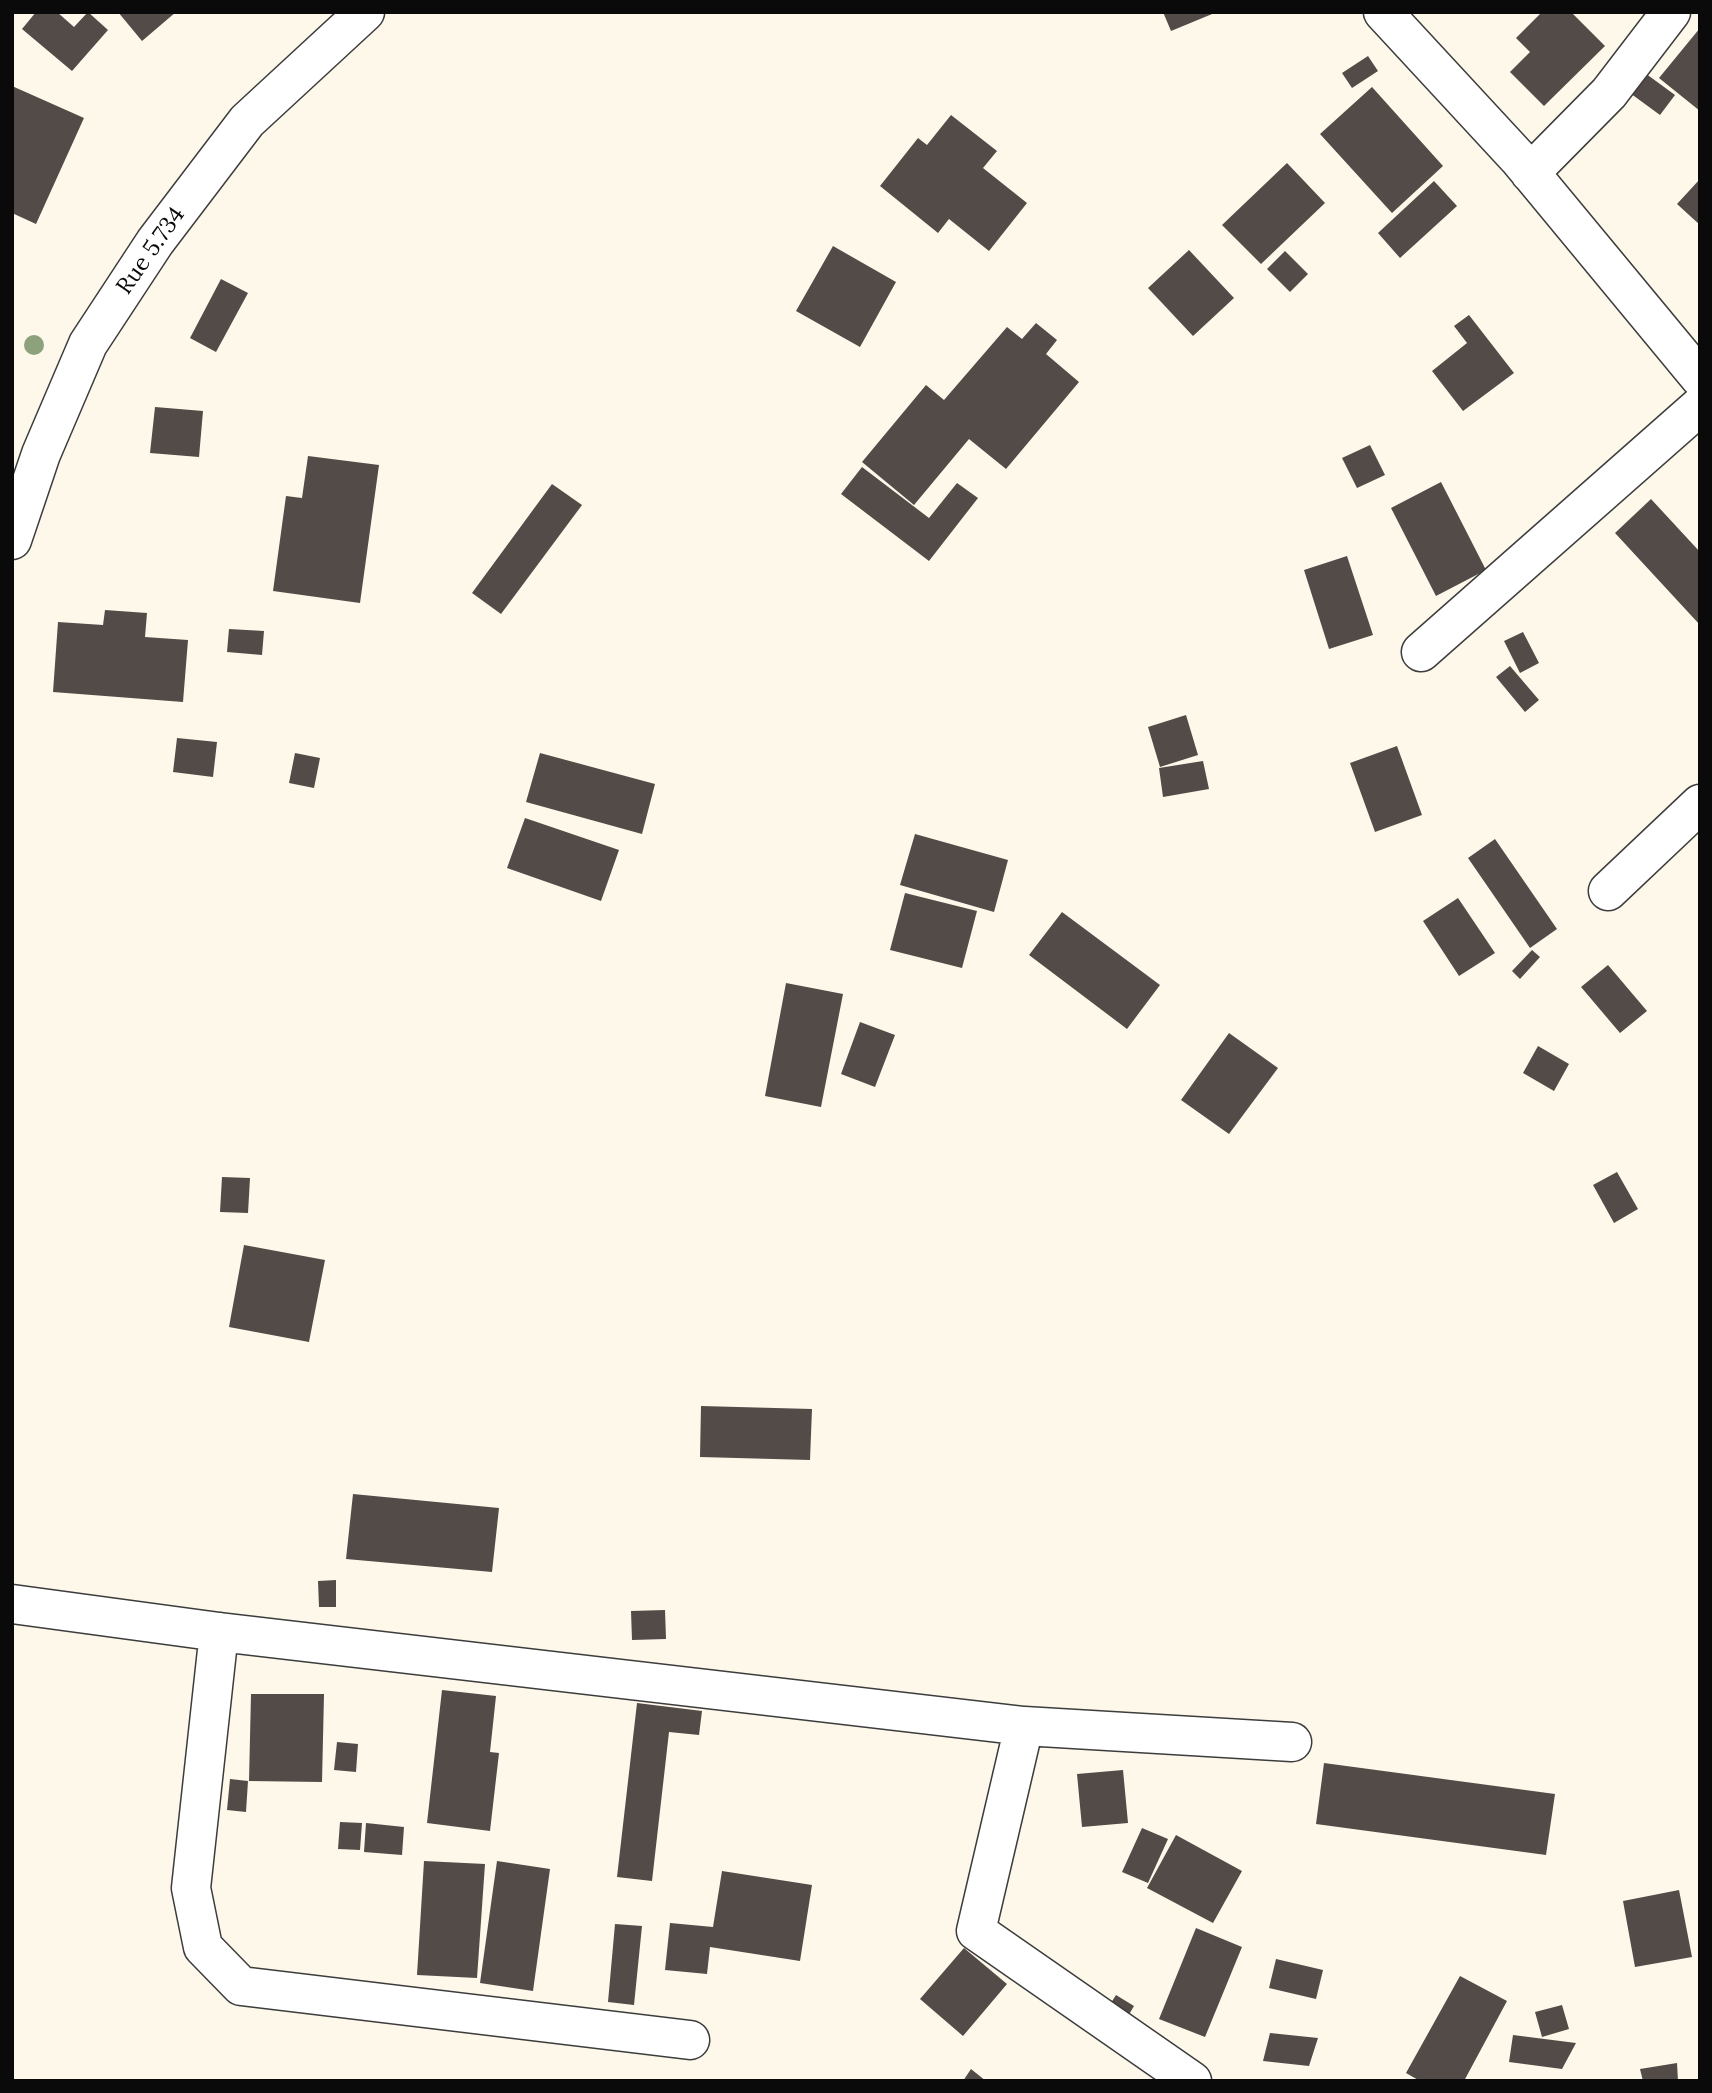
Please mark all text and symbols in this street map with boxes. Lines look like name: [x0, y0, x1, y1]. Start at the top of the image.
street label: Rue 5.734: [111, 202, 191, 300]

